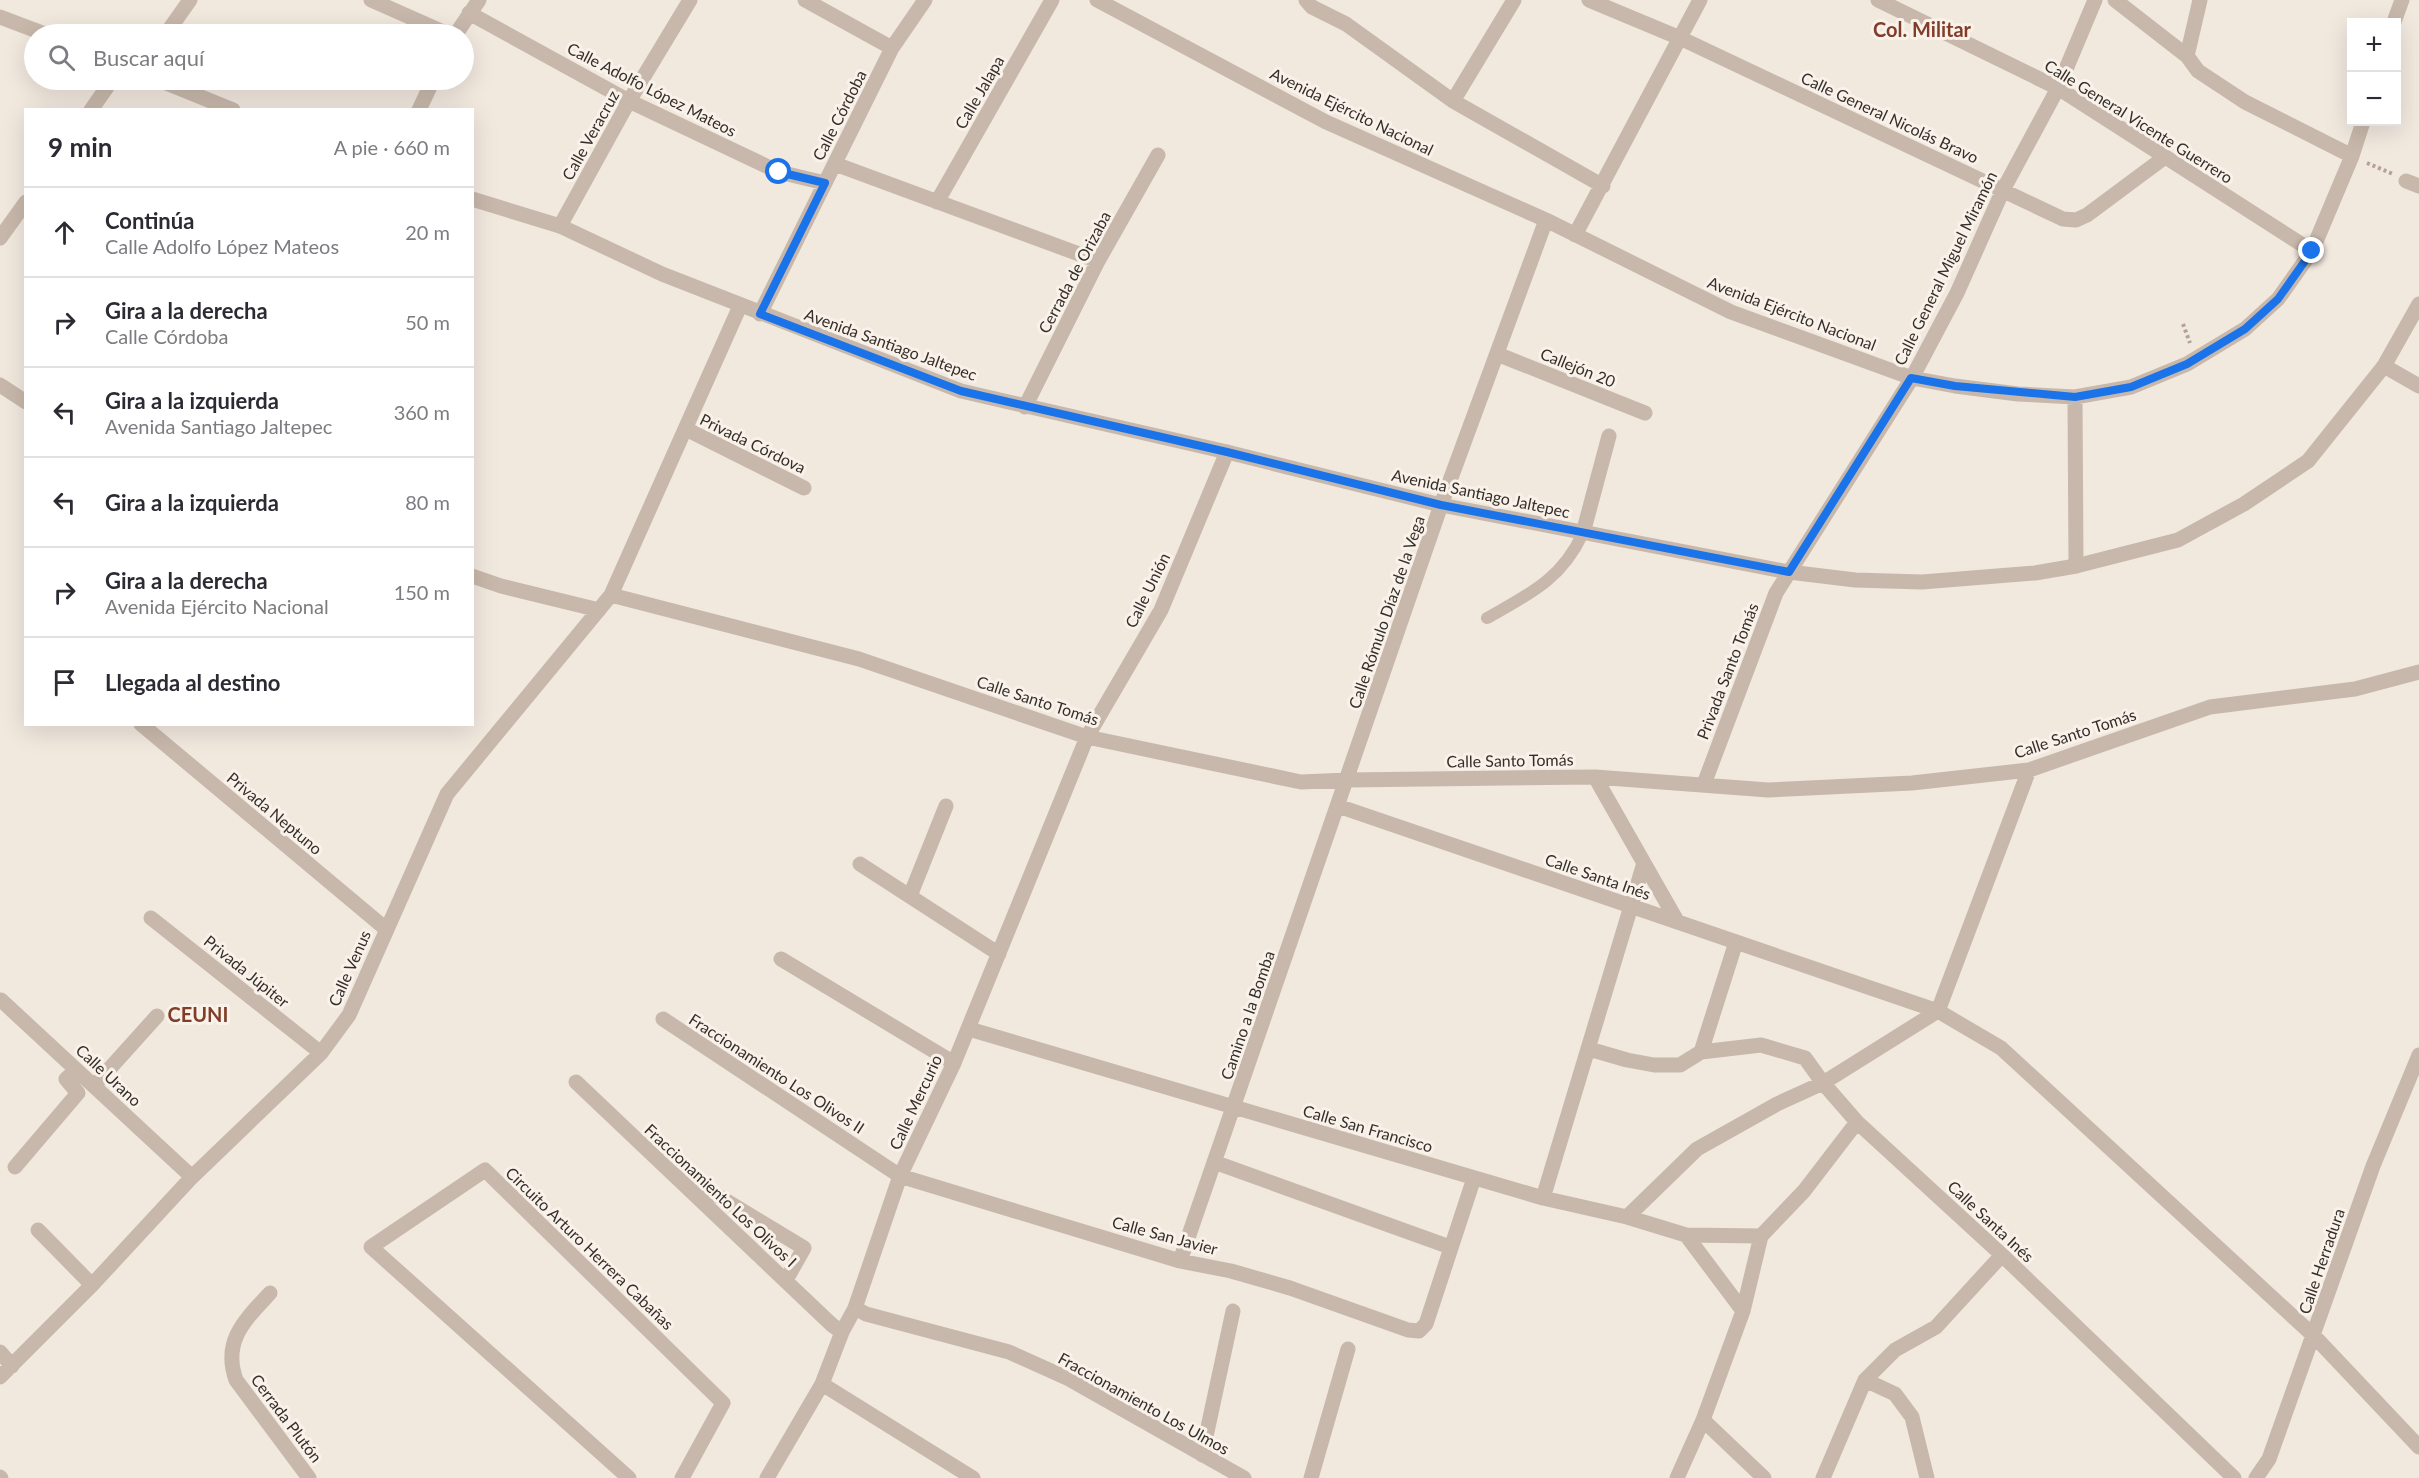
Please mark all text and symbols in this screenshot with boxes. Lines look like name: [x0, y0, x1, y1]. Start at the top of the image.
district label: Col. Militar: [1873, 17, 1972, 41]
map controls: [2347, 18, 2401, 126]
button: +: [2347, 18, 2401, 72]
search box: [24, 24, 474, 90]
street label: Calle Adolfo López Mateos: [564, 38, 740, 140]
icon: search: [45, 41, 78, 74]
text: Buscar aquí: [93, 44, 204, 71]
street label: Calle Jalapa: [950, 52, 1008, 132]
street label: Calle General Vicente Guerrero: [2042, 55, 2236, 187]
street label: Avenida Ejército Nacional: [1267, 63, 1437, 159]
street label: Calle Córdoba: [808, 67, 870, 163]
street label: Calle General Nicolás Bravo: [1798, 67, 1982, 167]
button: −: [2347, 72, 2401, 126]
street label: Calle Veracruz: [558, 87, 622, 183]
text: 9 min: [48, 131, 112, 163]
text: A pie · 660 m: [334, 135, 450, 159]
route start: [765, 158, 791, 184]
street label: Calle General Miguel Miramón: [1890, 168, 2000, 368]
text: Continúa: [105, 207, 194, 234]
street label: Cerrada de Orizaba: [1034, 208, 1114, 336]
icon: ahead: [48, 216, 81, 249]
text: 20 m: [405, 220, 450, 244]
text: Calle Adolfo López Mateos: [105, 234, 339, 258]
route end: [2298, 237, 2324, 263]
street label: Avenida Ejército Nacional: [1705, 272, 1879, 354]
text: Gira a la derecha: [105, 297, 268, 324]
street label: Avenida Santiago Jaltepec: [802, 304, 980, 384]
icon: right: [48, 306, 81, 339]
text: 50 m: [405, 310, 450, 334]
text: Calle Córdoba: [105, 324, 229, 348]
street label: Callejón 20: [1538, 343, 1618, 391]
text: Gira a la izquierda: [105, 387, 279, 414]
icon: left: [48, 396, 81, 429]
text: 360 m: [394, 400, 450, 424]
street label: Privada Córdova: [697, 409, 809, 477]
text: Avenida Santiago Jaltepec: [105, 414, 332, 438]
street label: Avenida Santiago Jaltepec: [1390, 465, 1572, 521]
icon: left: [48, 486, 81, 519]
text: Gira a la izquierda: [105, 489, 279, 516]
text: 80 m: [405, 490, 450, 514]
street label: Calle Rómulo Díaz de la Vega: [1344, 513, 1428, 711]
street label: Calle Unión: [1121, 549, 1173, 631]
text: Gira a la derecha: [105, 567, 268, 594]
icon: right: [48, 576, 81, 609]
text: 150 m: [394, 580, 450, 604]
text: Avenida Ejército Nacional: [105, 594, 329, 618]
street label: Privada Santo Tomás: [1692, 600, 1762, 742]
icon: arrive: [48, 666, 81, 699]
text: Llegada al destino: [105, 669, 281, 696]
street label: Calle Santo Tomás: [975, 671, 1101, 729]
street label: Calle Santo Tomás: [2012, 704, 2138, 762]
street label: Calle Santo Tomás: [1446, 749, 1574, 771]
street label: Privada Neptuno: [224, 768, 326, 858]
street label: Calle Santa Inés: [1543, 849, 1653, 903]
street label: Calle Venus: [324, 927, 374, 1009]
street label: Privada Júpiter: [201, 931, 293, 1011]
street label: Camino a la Bomba: [1216, 948, 1278, 1082]
district label: CEUNI: [168, 1002, 228, 1026]
street label: Fraccionamiento Los Olivos II: [686, 1009, 868, 1137]
street label: Calle Urano: [73, 1040, 145, 1110]
street label: Calle Mercurio: [885, 1051, 945, 1153]
street label: Calle San Francisco: [1301, 1100, 1435, 1156]
street label: Fraccionamiento Los Olivos I: [641, 1120, 801, 1270]
street label: Circuito Arturo Herrera Cabañas: [502, 1163, 678, 1333]
street label: Calle Santa Inés: [1944, 1176, 2038, 1266]
street label: Calle Herradura: [2294, 1206, 2348, 1316]
street label: Calle San Javier: [1110, 1212, 1220, 1258]
street label: Fraccionamiento Los Ulmos: [1055, 1348, 1233, 1458]
street label: Cerrada Plutón: [248, 1370, 326, 1466]

